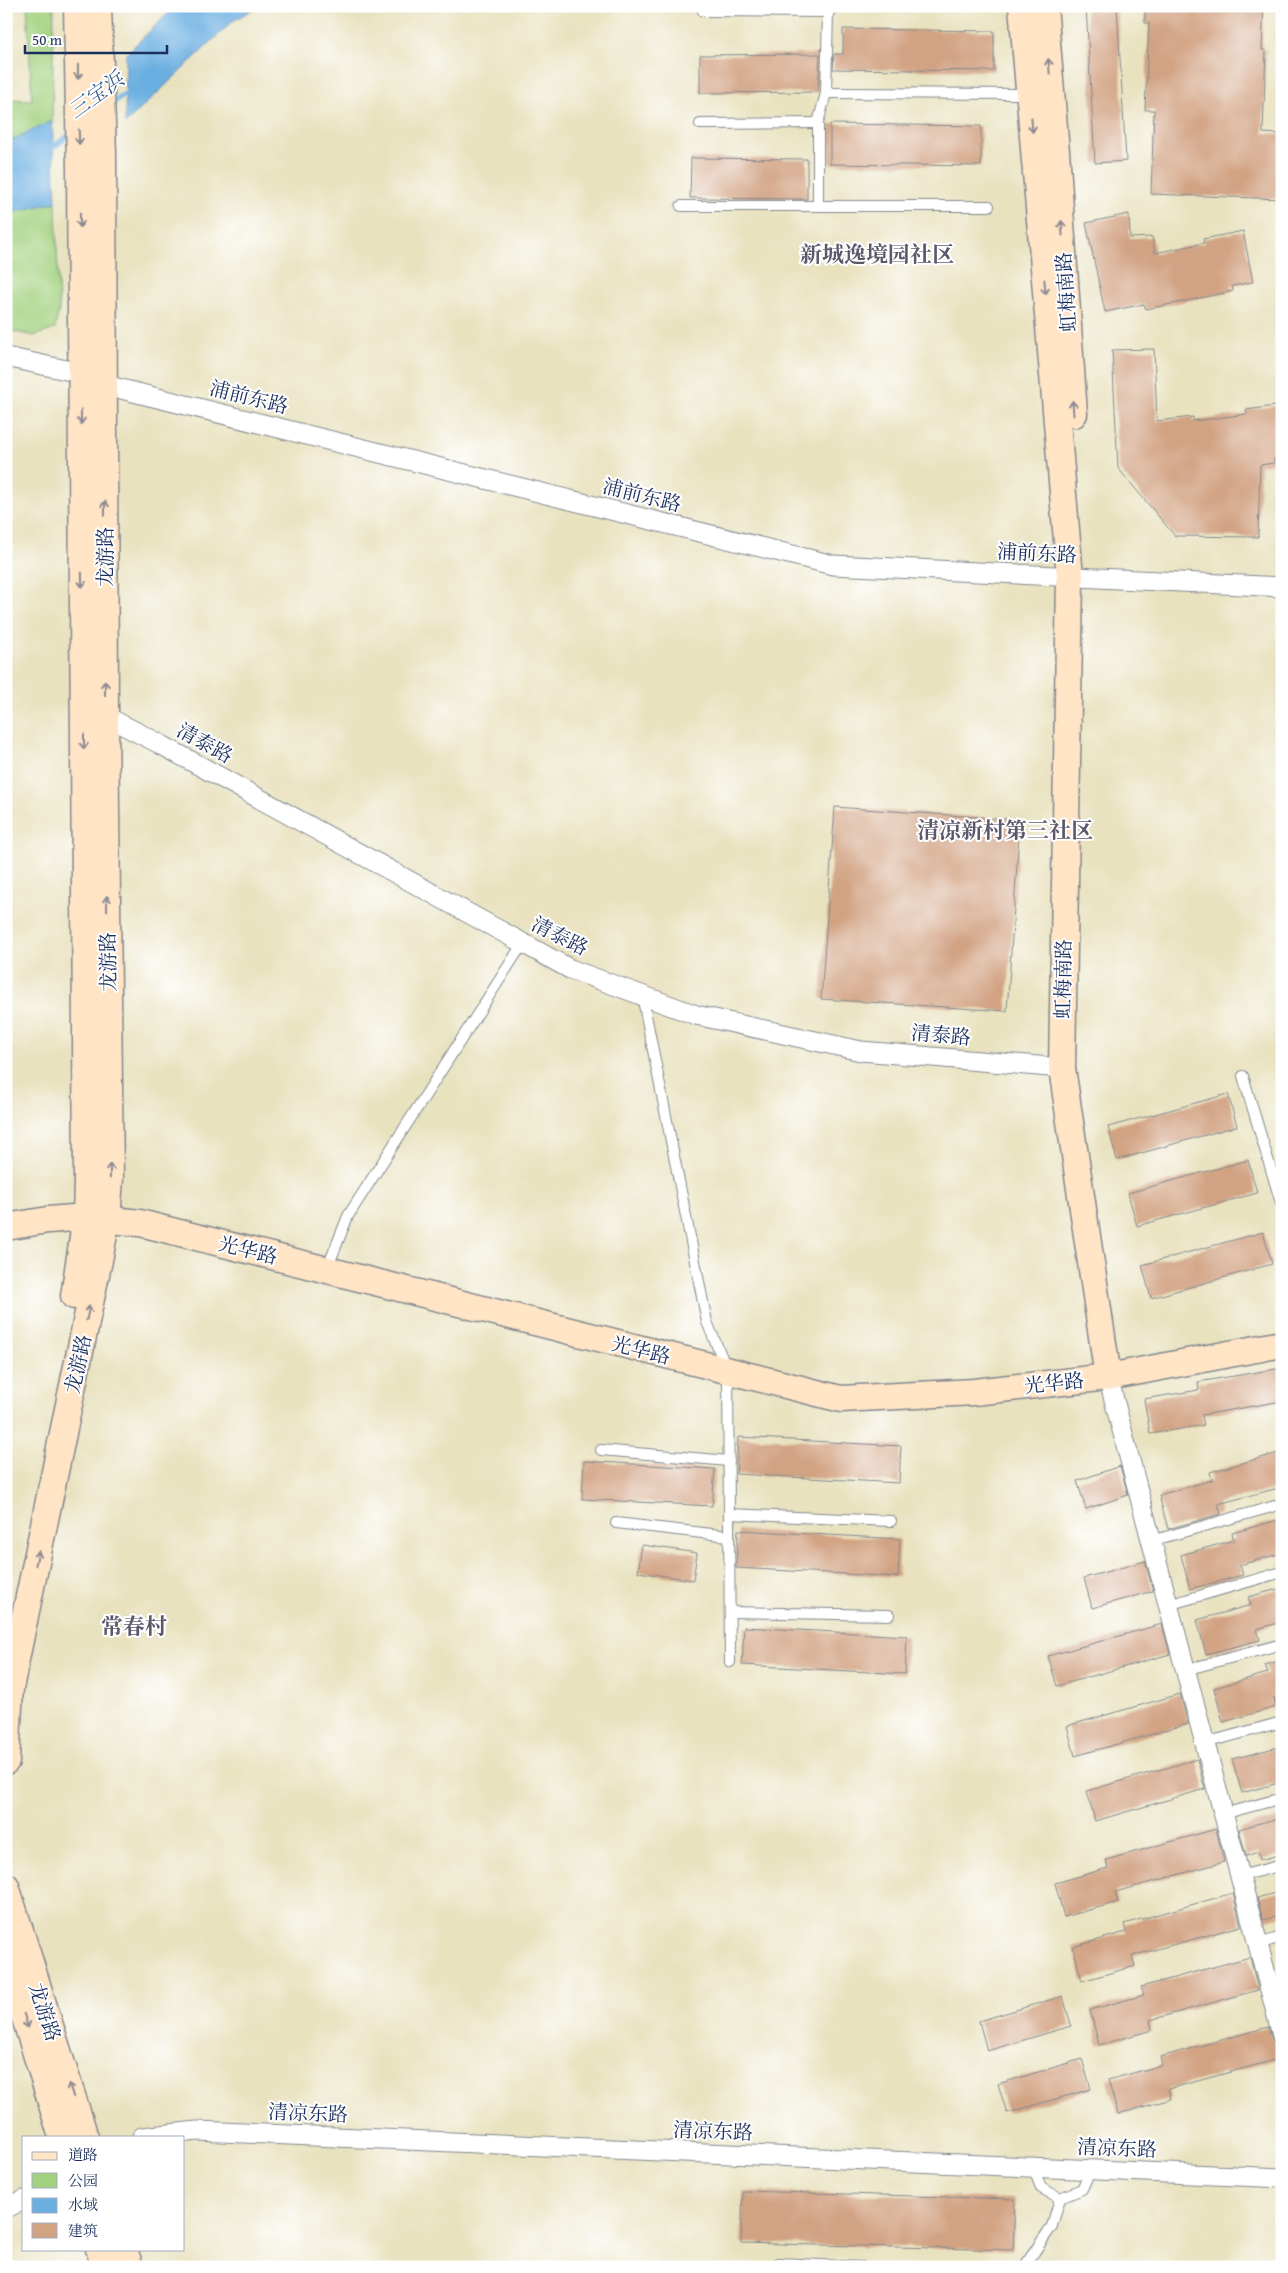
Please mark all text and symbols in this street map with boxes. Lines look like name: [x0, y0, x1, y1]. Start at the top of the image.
scale bar: [25, 22, 168, 54]
text: 50 m: [32, 29, 63, 50]
one-way arrow: [1044, 59, 1054, 75]
water label: 三宝浜: [61, 62, 132, 126]
one-way arrow: [73, 64, 83, 80]
one-way arrow: [1027, 116, 1037, 132]
one-way arrow: [75, 129, 84, 145]
one-way arrow: [75, 211, 85, 227]
one-way arrow: [1057, 221, 1066, 237]
district label: 新城逸境园社区: [800, 238, 954, 270]
street label: 虹梅南路: [1048, 251, 1083, 333]
one-way arrow: [1041, 278, 1050, 294]
street label: 浦前东路: [207, 373, 291, 420]
one-way arrow: [1069, 400, 1078, 416]
one-way arrow: [76, 408, 86, 425]
street label: 浦前东路: [600, 471, 684, 518]
one-way arrow: [100, 501, 110, 517]
street label: 龙游路: [90, 527, 119, 587]
street label: 浦前东路: [996, 536, 1078, 569]
one-way arrow: [77, 571, 87, 587]
one-way arrow: [100, 681, 110, 697]
street label: 清泰路: [172, 715, 239, 770]
one-way arrow: [79, 734, 89, 750]
district label: 清凉新村第三社区: [917, 814, 1093, 846]
one-way arrow: [102, 896, 112, 912]
street label: 清泰路: [527, 909, 594, 962]
street label: 龙游路: [92, 932, 123, 992]
street label: 虹梅南路: [1047, 939, 1078, 1019]
street label: 清泰路: [910, 1017, 972, 1052]
one-way arrow: [105, 1163, 115, 1180]
street label: 光华路: [216, 1228, 281, 1271]
one-way arrow: [84, 1305, 94, 1321]
street label: 光华路: [609, 1328, 674, 1371]
street label: 龙游路: [57, 1332, 98, 1396]
street label: 光华路: [1023, 1365, 1085, 1400]
one-way arrow: [33, 1550, 42, 1566]
district label: 常春村: [101, 1610, 167, 1642]
street label: 龙游路: [22, 1979, 69, 2045]
one-way arrow: [22, 2012, 31, 2028]
one-way arrow: [65, 2083, 75, 2099]
street label: 清凉东路: [268, 2097, 348, 2128]
street label: 清凉东路: [673, 2115, 753, 2146]
street label: 清凉东路: [1077, 2132, 1157, 2163]
legend: [22, 2136, 185, 2250]
text: 道路: [68, 2144, 98, 2165]
text: 公园: [68, 2170, 98, 2191]
text: 水域: [68, 2194, 98, 2215]
text: 建筑: [68, 2220, 98, 2241]

